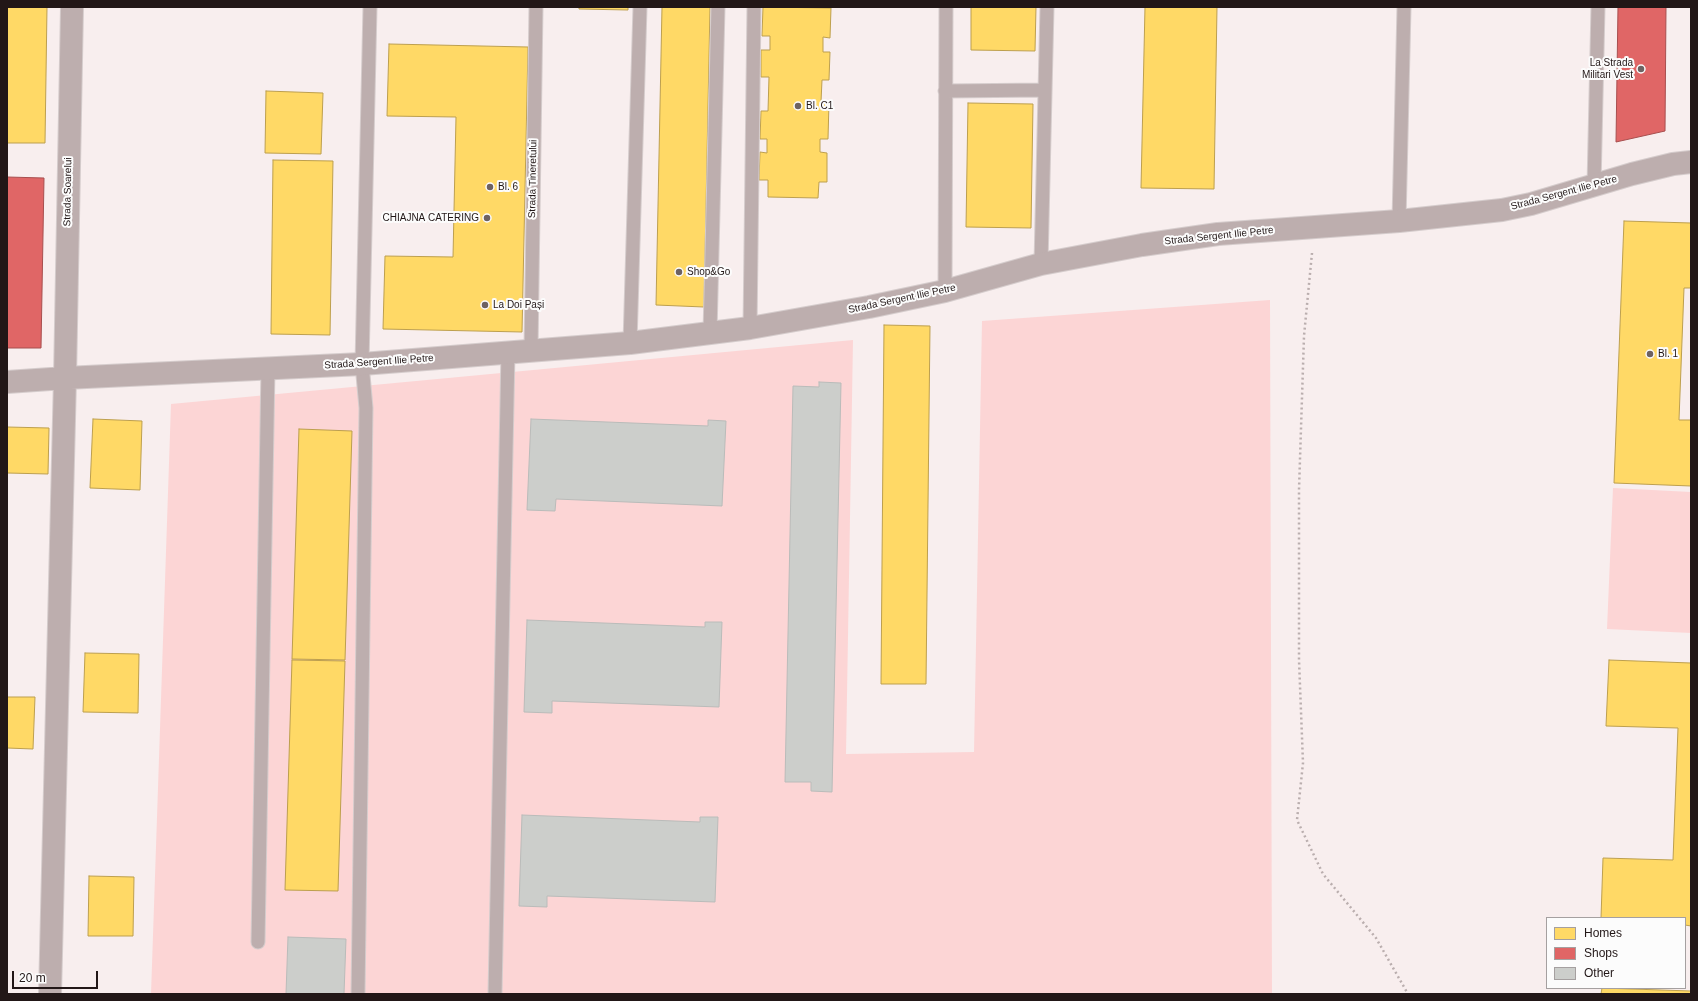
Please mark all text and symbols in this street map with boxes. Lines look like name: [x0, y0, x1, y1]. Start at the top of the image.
place label: La Strada Militari Vest: [1582, 57, 1633, 80]
marker: La Strada Militari Vest: [1636, 64, 1646, 74]
place label: Bl. C1: [806, 100, 833, 112]
marker: Bl. C1: [793, 101, 803, 111]
street label: Strada Tineretului: [526, 140, 540, 218]
street label: Strada Soarelui: [61, 157, 75, 227]
street label: Strada Sergent Ilie Petre: [1510, 173, 1618, 213]
place label: Bl. 6: [498, 181, 518, 193]
marker: Bl. 6: [485, 182, 495, 192]
place label: CHIAJNA CATERING: [383, 212, 479, 224]
marker: CHIAJNA CATERING: [482, 213, 492, 223]
street label: Strada Sergent Ilie Petre: [1164, 224, 1274, 248]
place label: Shop&Go: [687, 266, 730, 278]
marker: Shop&Go: [674, 267, 684, 277]
street label: Strada Sergent Ilie Petre: [847, 282, 957, 316]
place label: La Doi Pași: [493, 299, 544, 311]
marker: La Doi Pași: [480, 300, 490, 310]
place label: Bl. 1: [1658, 348, 1678, 360]
marker: Bl. 1: [1645, 349, 1655, 359]
street label: Strada Sergent Ilie Petre: [324, 352, 434, 372]
legend: [1546, 917, 1686, 989]
text: Homes: [1584, 926, 1622, 940]
text: Shops: [1584, 946, 1618, 960]
scale bar: [14, 963, 100, 989]
text: Other: [1584, 966, 1614, 980]
text: 20 m: [19, 971, 46, 985]

